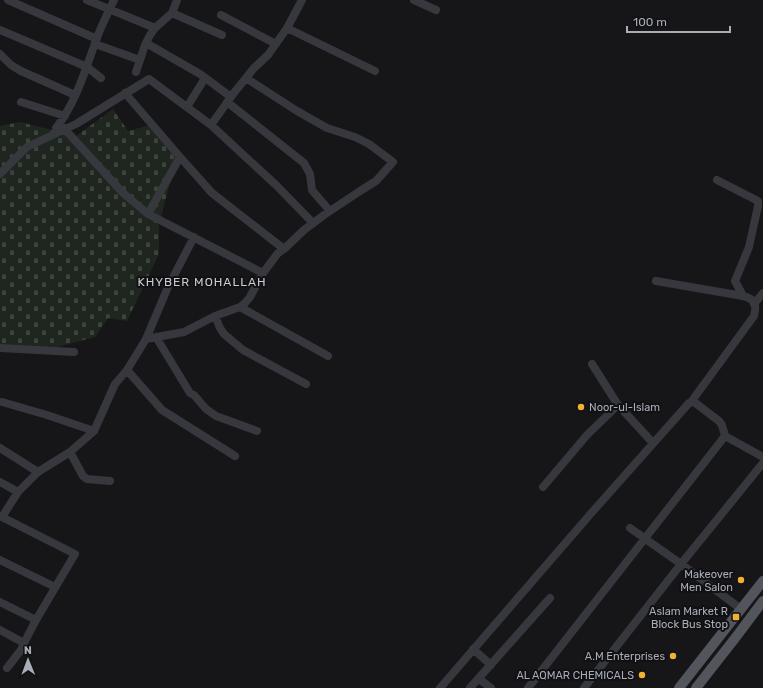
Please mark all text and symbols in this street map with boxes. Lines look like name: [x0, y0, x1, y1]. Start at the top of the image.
scale bar: [627, 8, 730, 34]
text: 100 m: [633, 15, 667, 29]
district label: KHYBER MOHALLAH: [137, 275, 267, 289]
place label: Noor-ul-Islam: [589, 401, 660, 414]
marker: Noor-ul-Islam: [576, 402, 586, 412]
place label: Makeover Men Salon: [680, 568, 734, 594]
marker: Makeover Men Salon: [736, 575, 746, 585]
place label: Aslam Market R Block Bus Stop: [649, 605, 728, 631]
marker: Aslam Market R Block Bus Stop: [731, 612, 741, 622]
north arrow: [8, 640, 48, 680]
text: N: [24, 644, 32, 657]
place label: A.M Enterprises: [585, 650, 665, 663]
marker: A.M Enterprises: [668, 651, 678, 661]
place label: AL AQMAR CHEMICALS: [516, 669, 634, 682]
marker: AL AQMAR CHEMICALS: [637, 670, 647, 680]

